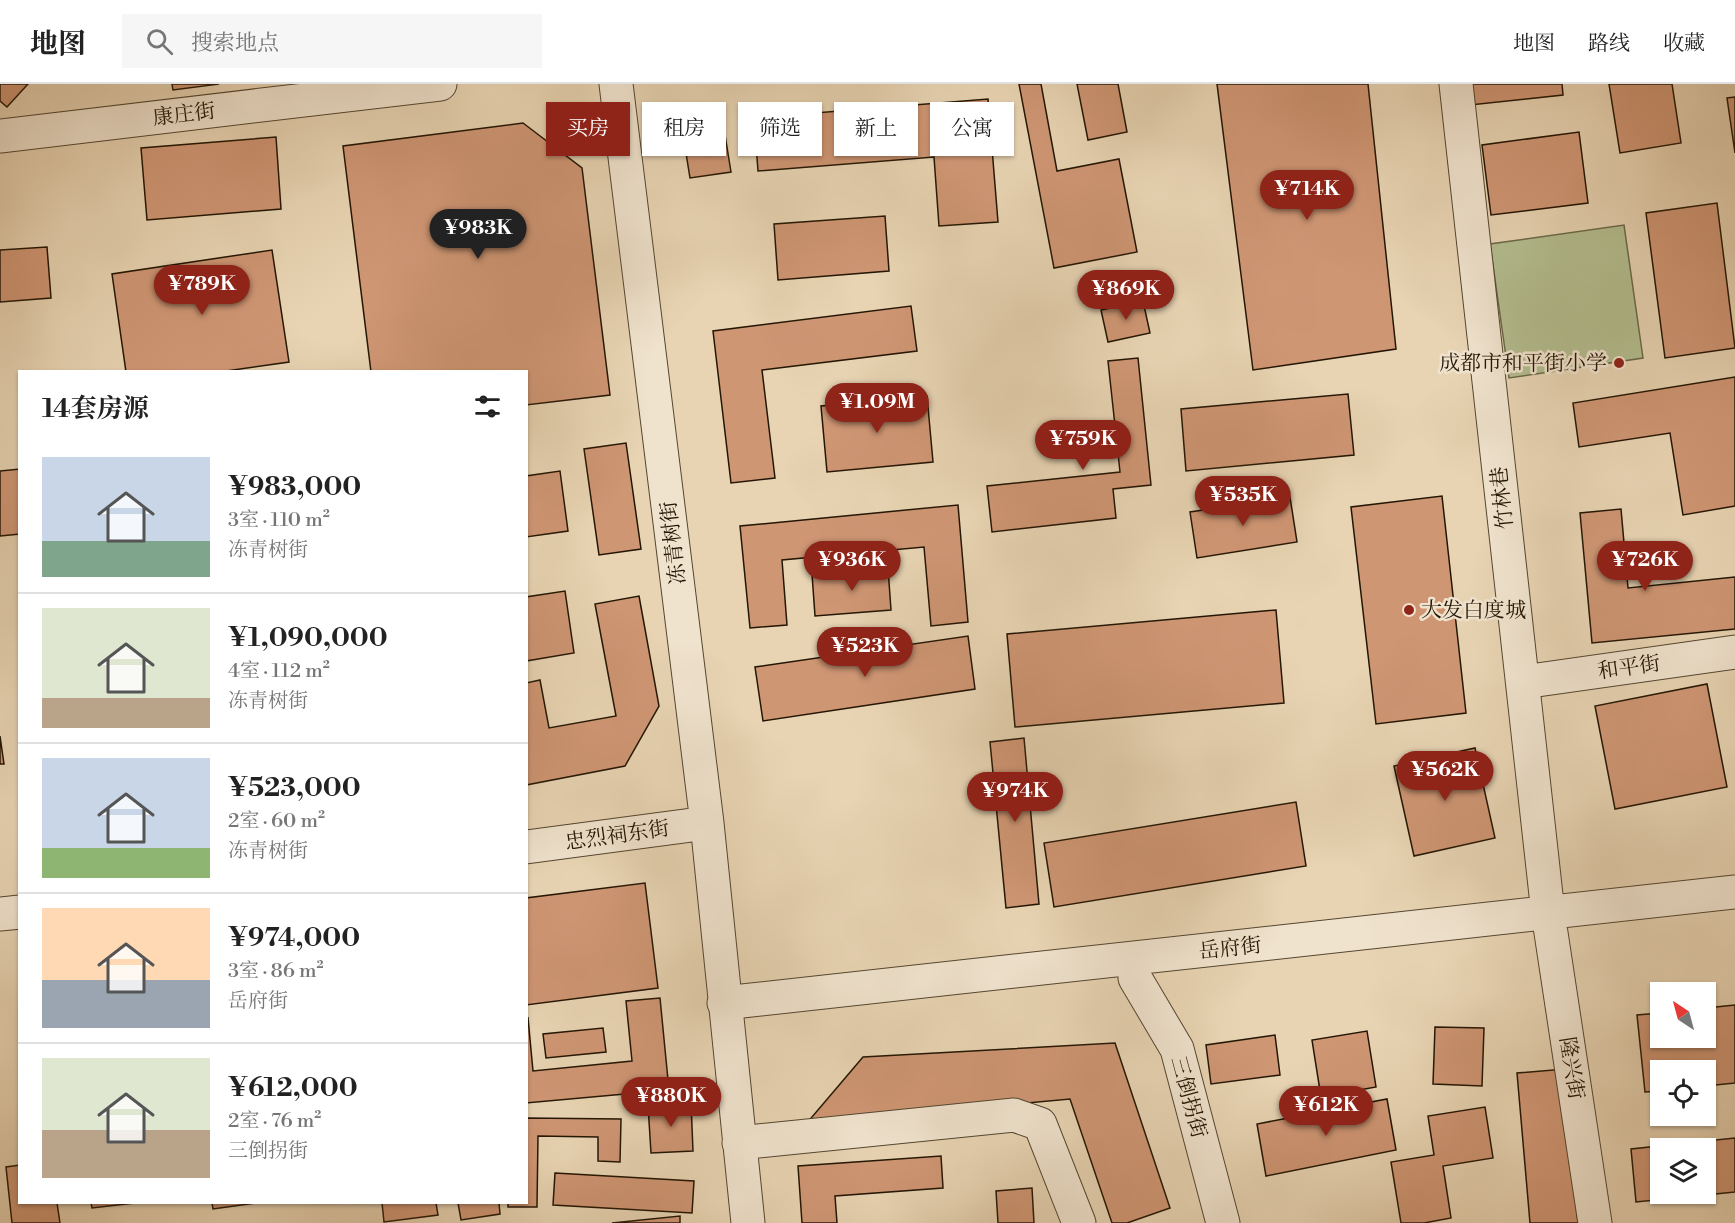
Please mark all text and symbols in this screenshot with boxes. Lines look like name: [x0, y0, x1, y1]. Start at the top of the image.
search box: [122, 14, 542, 68]
icon: search: [143, 25, 176, 58]
text: 地图: [30, 27, 86, 62]
text: 搜索地点: [191, 30, 279, 57]
text: 地图: [1513, 31, 1555, 57]
text: 路线: [1588, 31, 1630, 57]
text: 收藏: [1663, 31, 1705, 57]
street label: 康庄街: [151, 98, 217, 132]
chip: 买房: [546, 102, 630, 156]
chip: 租房: [642, 102, 726, 156]
chip: 筛选: [738, 102, 822, 156]
chip: 新上: [834, 102, 918, 156]
chip: 公寓: [930, 102, 1014, 156]
pin: ¥714K: [1265, 170, 1349, 221]
text: ¥714K: [1274, 177, 1340, 202]
pin: ¥983K: [436, 209, 520, 260]
text: ¥983K: [444, 216, 512, 241]
pin: ¥789K: [160, 265, 244, 316]
pin: ¥869K: [1084, 270, 1168, 321]
text: ¥789K: [168, 272, 236, 297]
text: ¥869K: [1091, 277, 1161, 302]
place label: 成都市和平街小学: [1439, 351, 1607, 377]
marker: 成都市和平街小学: [1612, 356, 1626, 370]
pin: ¥1.09M: [828, 383, 926, 434]
icon: filters: [471, 390, 504, 423]
text: ¥1.09M: [839, 390, 915, 415]
text: 14套房源: [42, 393, 149, 425]
pin: ¥759K: [1041, 420, 1125, 471]
text: ¥759K: [1049, 427, 1117, 452]
street label: 竹林巷: [1487, 465, 1519, 531]
text: ¥983,000: [228, 471, 361, 503]
pin: ¥535K: [1201, 476, 1285, 527]
icon: home: [90, 481, 162, 553]
text: ¥535K: [1209, 483, 1277, 508]
street label: 冻青树街: [656, 500, 692, 586]
text: 3室 · 110 m²: [228, 508, 330, 533]
text: 冻青树街: [228, 538, 308, 563]
pin: ¥936K: [810, 541, 894, 592]
pin: ¥726K: [1603, 541, 1687, 592]
text: ¥936K: [818, 548, 886, 573]
text: ¥726K: [1611, 548, 1679, 573]
place label: 大发白度城: [1421, 598, 1526, 624]
marker: 大发白度城: [1402, 603, 1416, 617]
text: ¥1,090,000: [228, 622, 388, 654]
pin: ¥523K: [823, 627, 907, 678]
icon: home: [90, 632, 162, 704]
text: ¥523K: [831, 634, 899, 659]
street label: 和平街: [1596, 651, 1662, 685]
text: 4室 · 112 m²: [228, 659, 330, 684]
text: 冻青树街: [228, 689, 308, 714]
pin: ¥562K: [1403, 751, 1487, 802]
text: ¥562K: [1410, 758, 1480, 783]
text: ¥523,000: [228, 772, 361, 804]
pin: ¥974K: [973, 772, 1057, 823]
text: ¥974K: [981, 779, 1049, 804]
icon: home: [90, 782, 162, 854]
text: 2室 · 60 m²: [228, 809, 325, 834]
street label: 忠烈祠东街: [563, 816, 671, 856]
text: 冻青树街: [228, 839, 308, 864]
text: ¥974,000: [228, 922, 360, 954]
icon: home: [90, 932, 162, 1004]
street label: 岳府街: [1197, 933, 1263, 965]
text: 3室 · 86 m²: [228, 959, 324, 984]
north arrow: [1650, 982, 1716, 1048]
map controls: [1650, 982, 1716, 1204]
text: 岳府街: [228, 989, 288, 1014]
street label: 隆兴街: [1553, 1035, 1589, 1101]
street label: 三倒拐街: [1165, 1053, 1211, 1141]
button: locate: [1650, 1060, 1716, 1126]
text: ¥612,000: [228, 1072, 358, 1104]
pin: ¥880K: [629, 1077, 713, 1128]
icon: home: [90, 1082, 162, 1154]
text: ¥880K: [635, 1084, 707, 1109]
pin: ¥612K: [1284, 1086, 1368, 1137]
text: ¥612K: [1293, 1093, 1359, 1118]
text: 2室 · 76 m²: [228, 1109, 321, 1134]
button: layers: [1650, 1138, 1716, 1204]
text: 三倒拐街: [228, 1139, 308, 1164]

